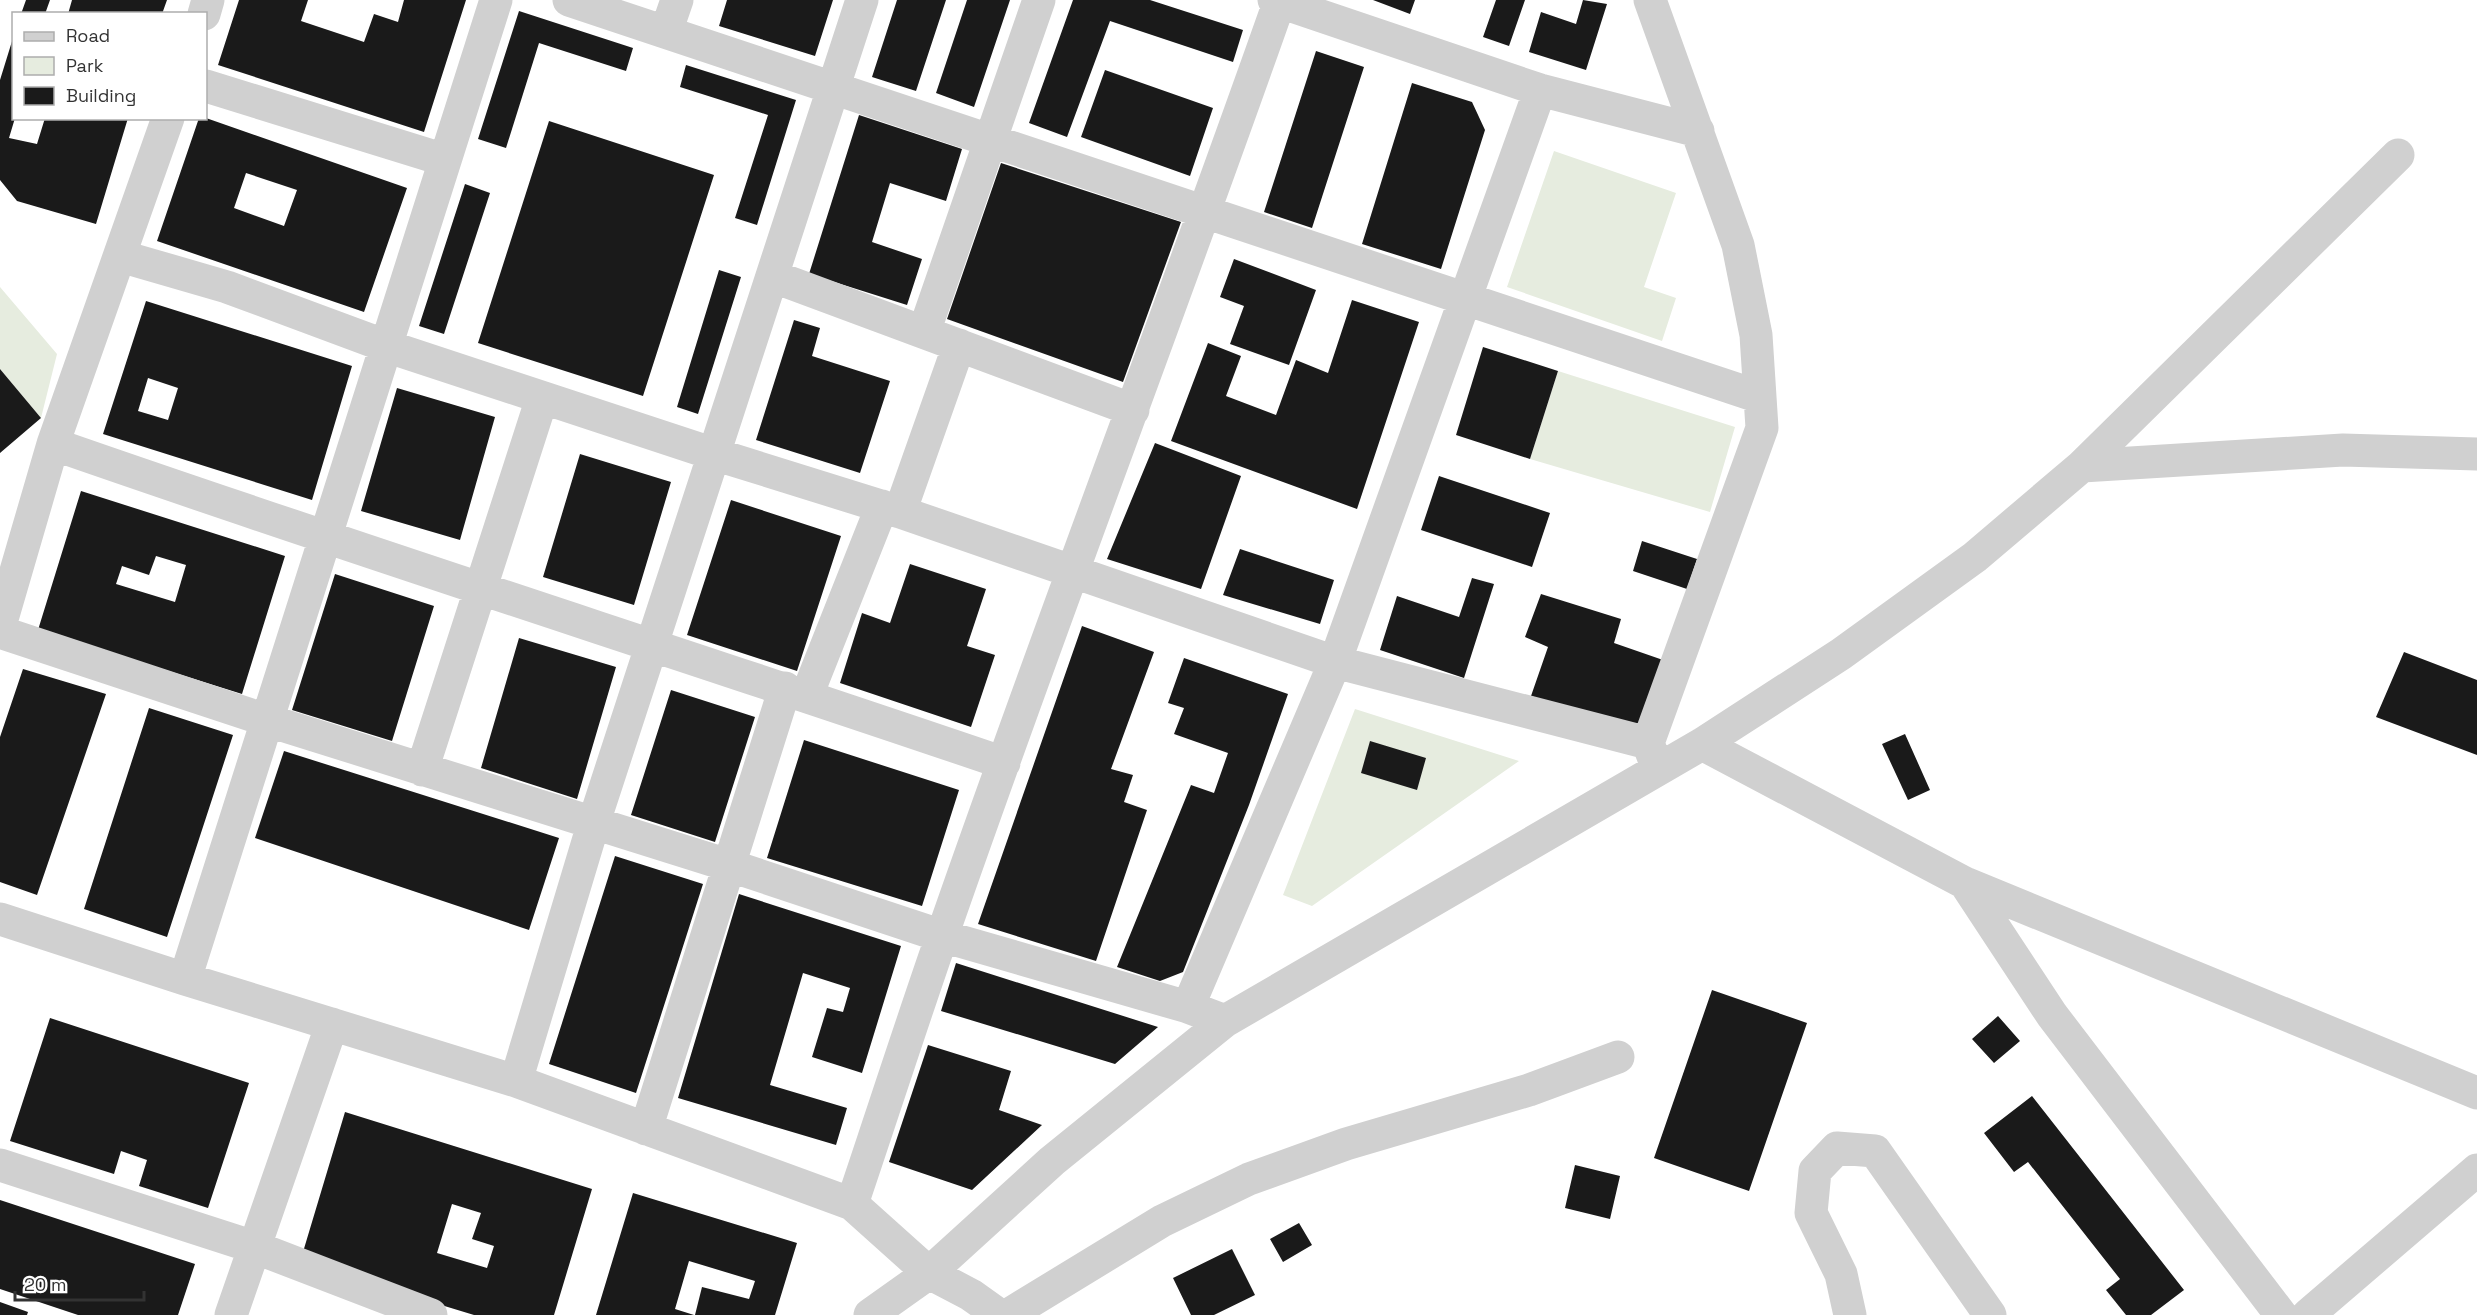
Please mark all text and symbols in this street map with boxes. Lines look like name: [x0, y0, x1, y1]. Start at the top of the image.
legend: [12, 12, 207, 120]
text: Road: [66, 24, 110, 47]
text: Park: [66, 54, 104, 77]
text: Building: [66, 84, 136, 107]
scale bar: [15, 1264, 144, 1302]
text: 20 m: [24, 1273, 67, 1296]

